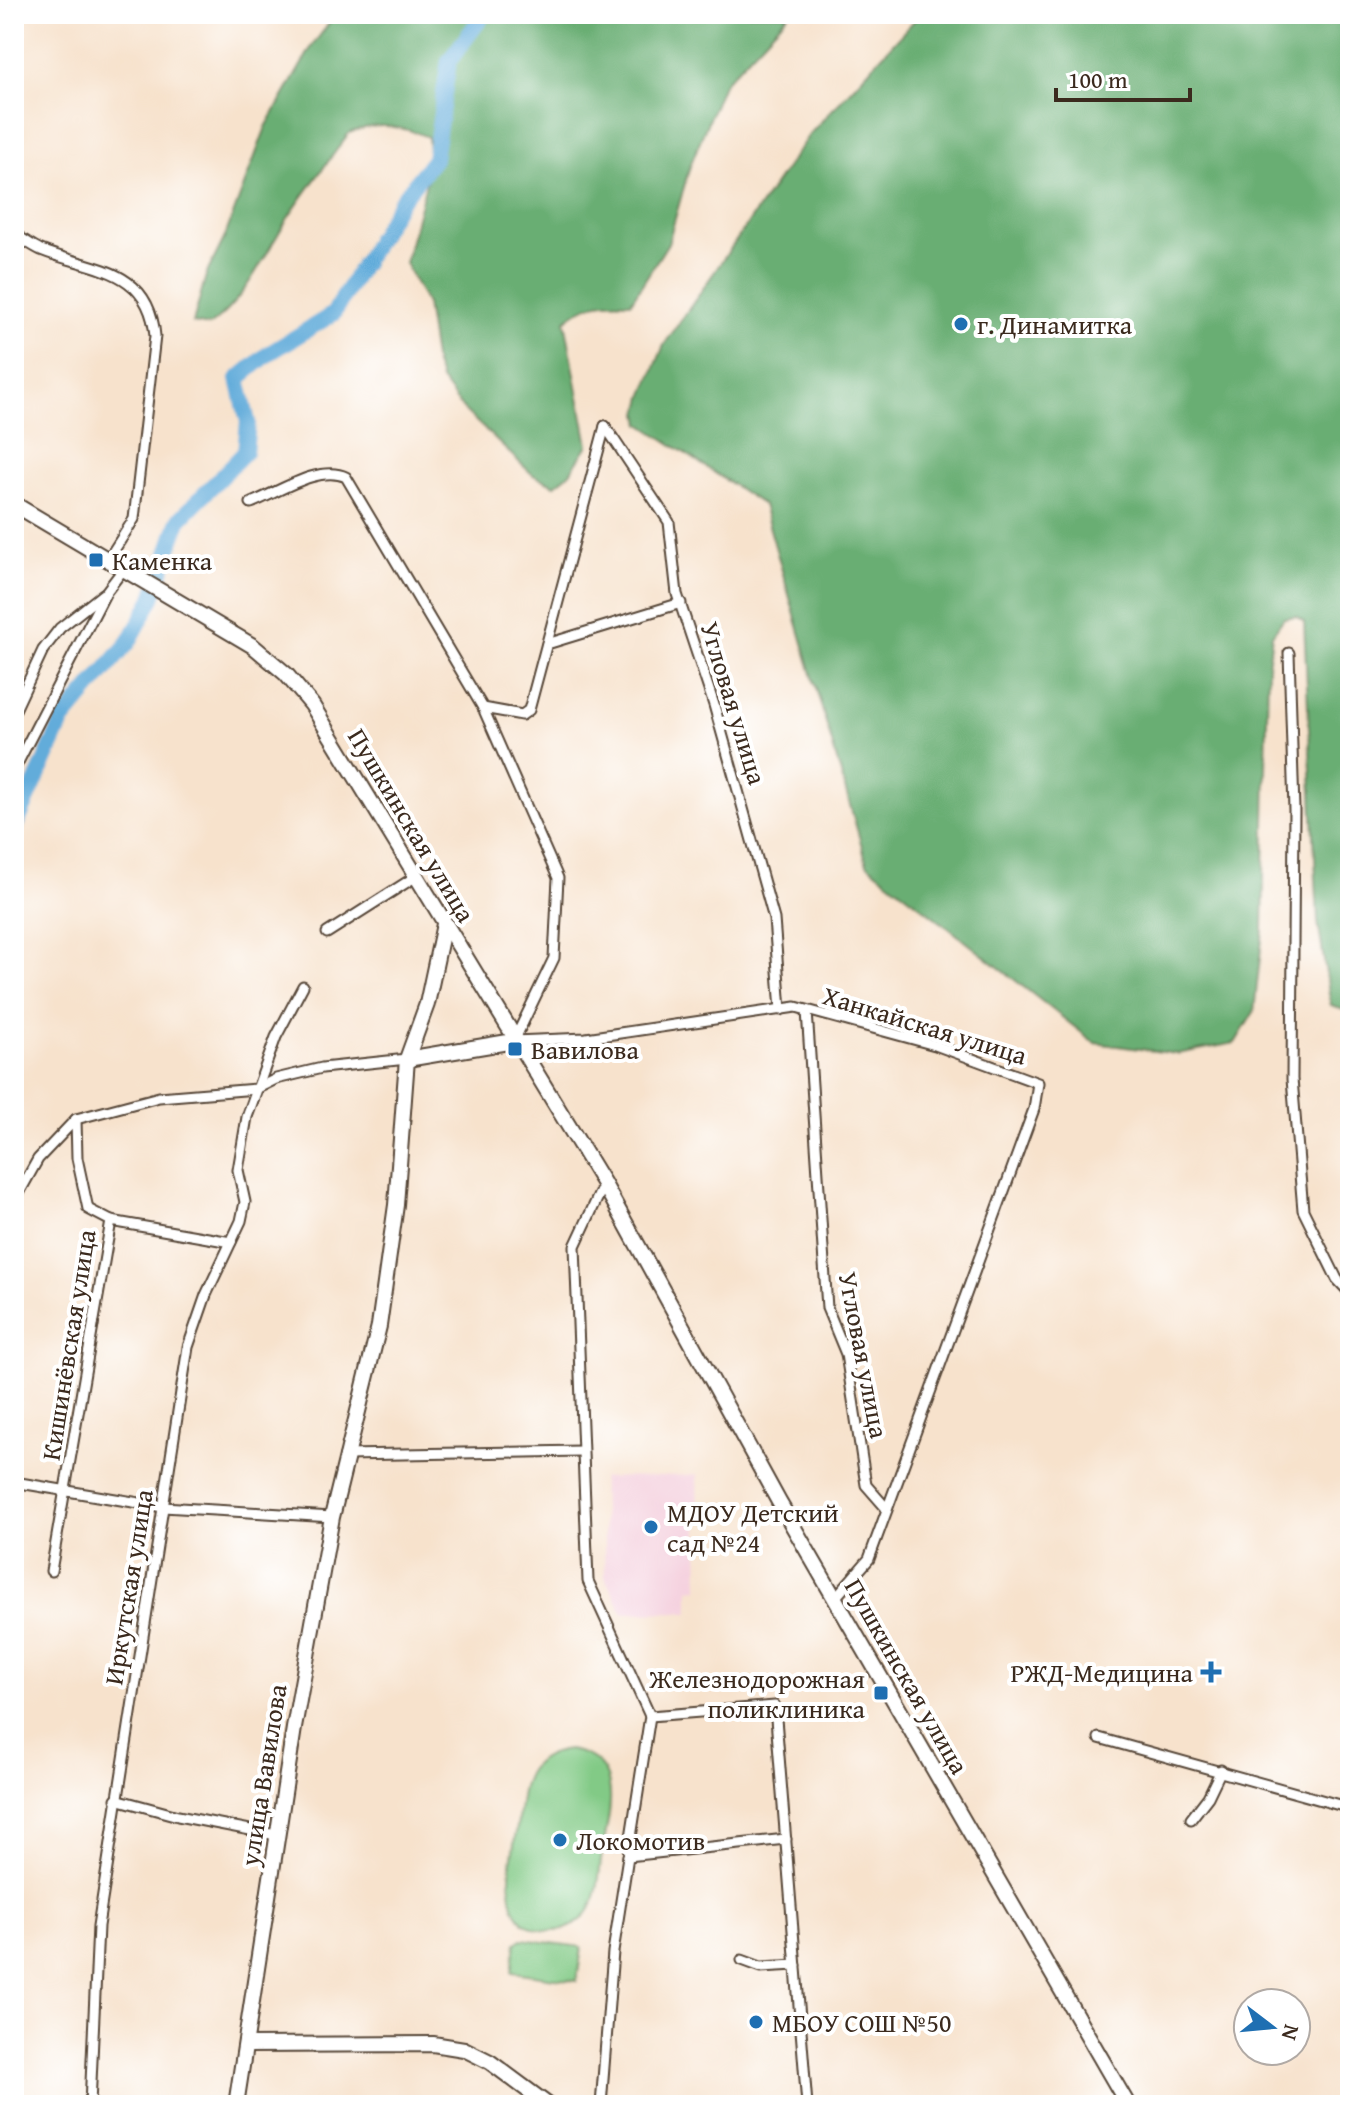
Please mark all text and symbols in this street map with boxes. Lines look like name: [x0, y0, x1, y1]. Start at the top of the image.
scale bar: [1056, 52, 1190, 102]
text: 100 m: [1068, 62, 1128, 97]
place label: г. Динамитка: [977, 305, 1133, 344]
marker: г. Динамитка: [952, 315, 970, 333]
place label: Каменка: [112, 541, 213, 580]
marker: Каменка: [87, 551, 105, 569]
street label: Угловая улица: [691, 617, 777, 790]
street label: Пушкинская улица: [339, 720, 486, 930]
street label: Ханкайская улица: [818, 975, 1032, 1075]
place label: Вавилова: [531, 1030, 640, 1069]
marker: Вавилова: [506, 1040, 524, 1058]
street label: Кишинёвская улица: [31, 1226, 106, 1463]
street label: Угловая улица: [829, 1269, 899, 1442]
street label: Иркутская улица: [93, 1486, 163, 1688]
place label: МДОУ Детский сад №24: [667, 1493, 839, 1562]
marker: МДОУ Детский сад №24: [642, 1518, 660, 1536]
street label: Пушкинская улица: [835, 1571, 979, 1782]
place label: РЖД-Медицина: [1010, 1653, 1194, 1692]
place label: Железнодорожная поликлиника: [648, 1659, 866, 1728]
marker: РЖД-Медицина: [1200, 1661, 1222, 1683]
street label: улица Вавилова: [229, 1681, 297, 1870]
marker: Железнодорожная поликлиника: [872, 1684, 890, 1702]
place label: Локомотив: [576, 1821, 705, 1860]
marker: Локомотив: [551, 1831, 569, 1849]
north arrow: [1232, 1987, 1312, 2067]
place label: МБОУ СОШ №50: [772, 2003, 951, 2042]
marker: МБОУ СОШ №50: [747, 2013, 765, 2031]
text: N: [1274, 2021, 1309, 2044]

